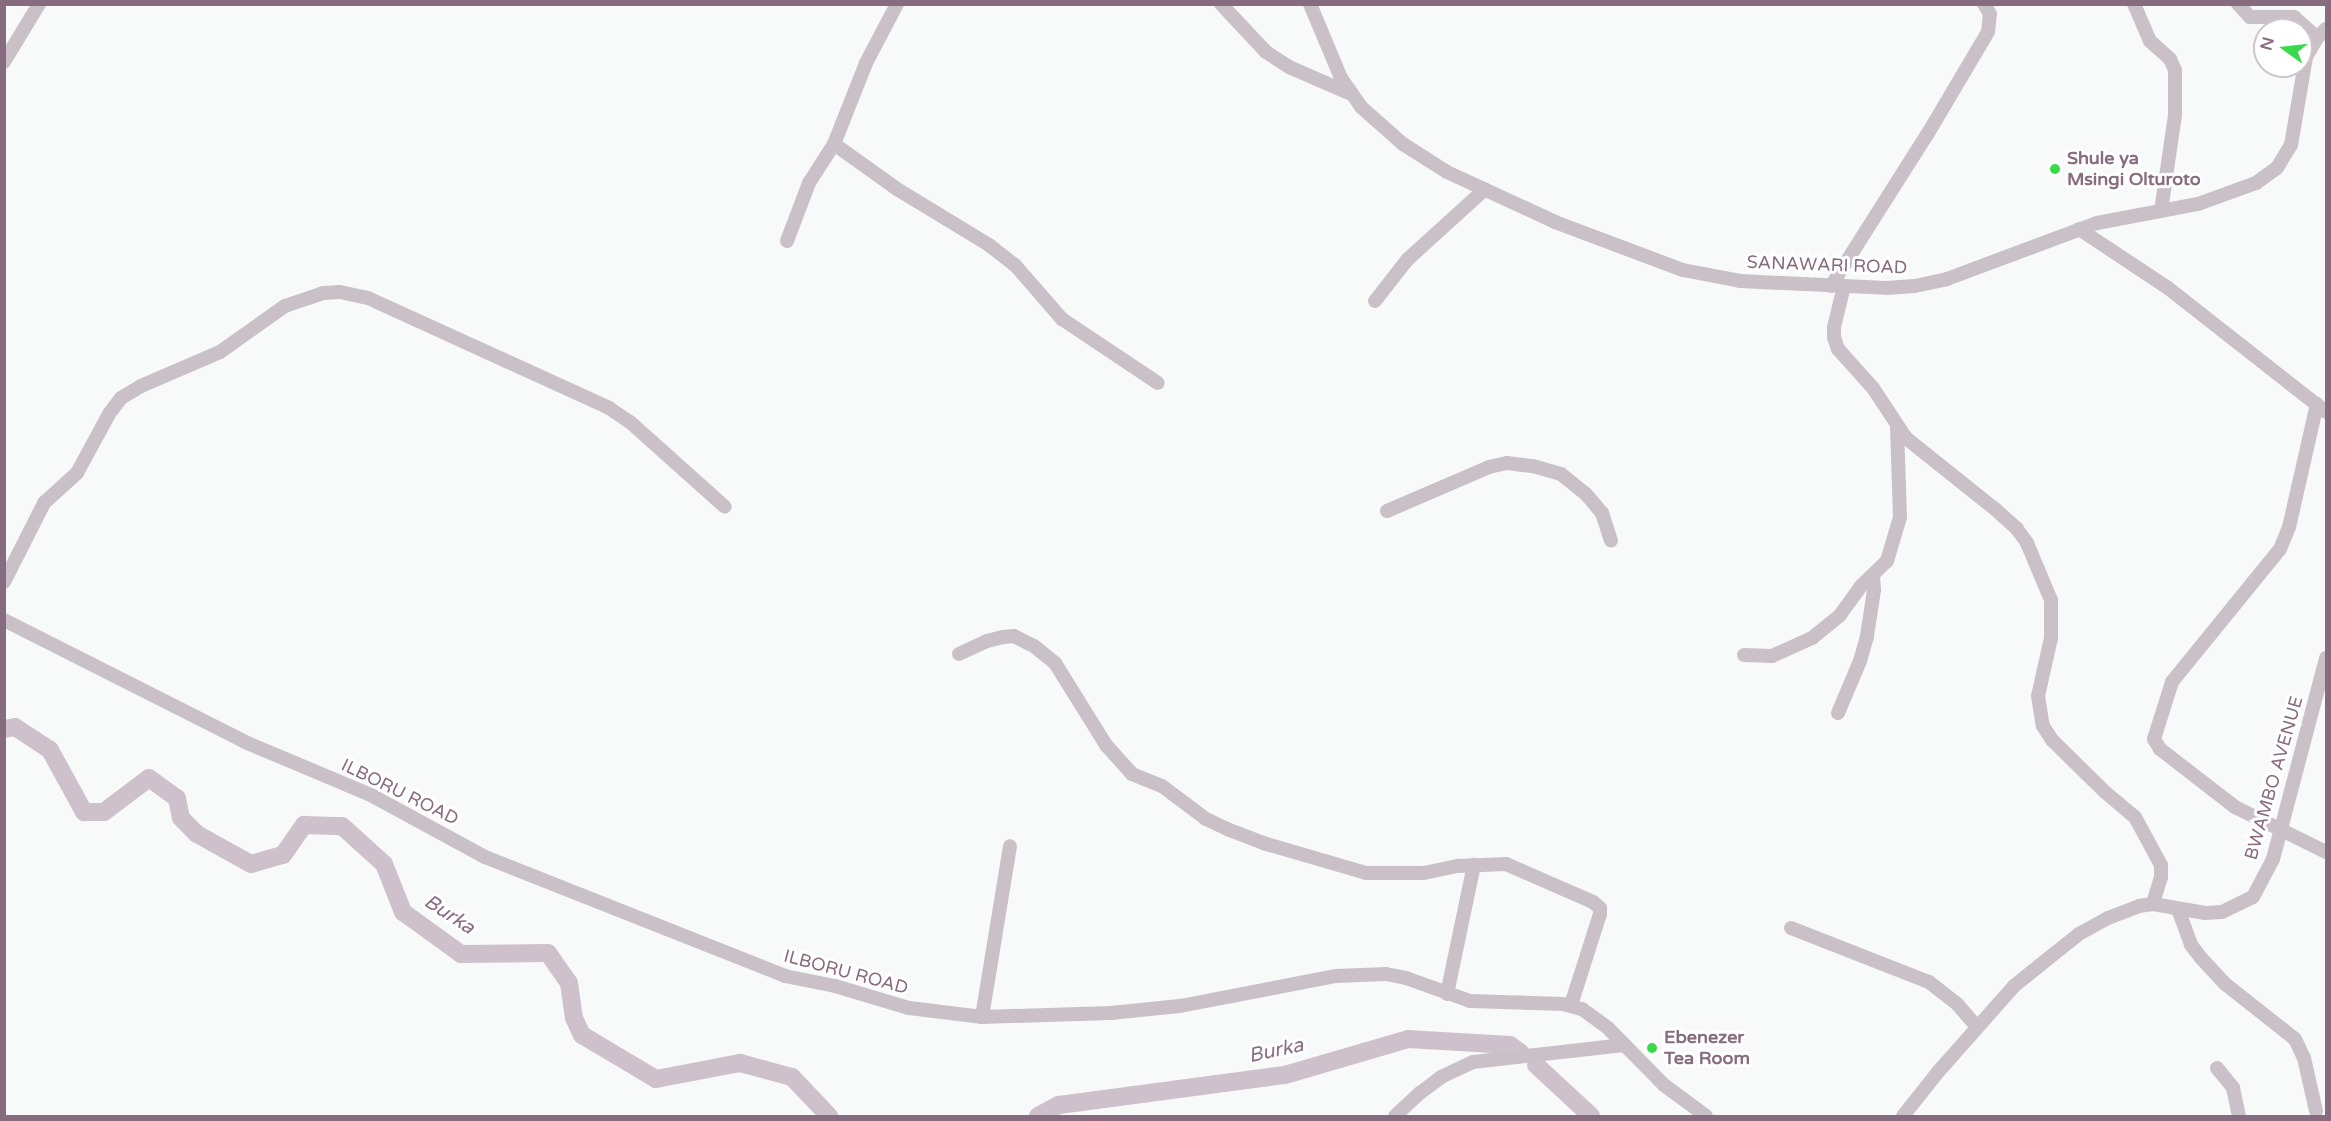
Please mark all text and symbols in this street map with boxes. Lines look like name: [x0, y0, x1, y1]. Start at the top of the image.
north arrow: [2253, 18, 2313, 78]
text: N: [2256, 35, 2279, 53]
place label: Shule ya Msingi Olturoto: [2067, 148, 2201, 190]
marker: Shule ya Msingi Olturoto: [2048, 162, 2062, 176]
street label: SANAWARI ROAD: [1746, 251, 1908, 279]
street label: BWAMBO AVENUE: [2240, 694, 2308, 862]
street label: ILBORU ROAD: [338, 754, 462, 830]
water label: Burka: [419, 890, 479, 940]
street label: ILBORU ROAD: [781, 945, 911, 999]
place label: Ebenezer Tea Room: [1664, 1027, 1750, 1070]
water label: Burka: [1246, 1033, 1306, 1069]
marker: Ebenezer Tea Room: [1645, 1041, 1659, 1055]

